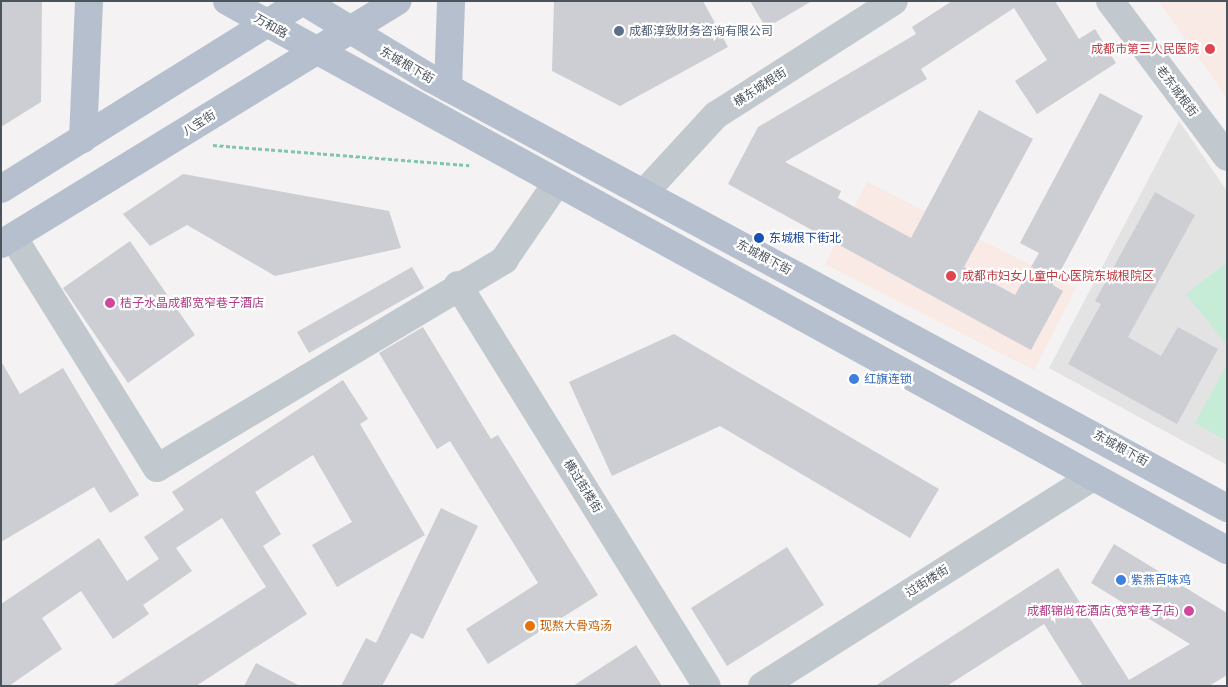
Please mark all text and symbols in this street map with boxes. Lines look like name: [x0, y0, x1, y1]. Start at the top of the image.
street label: 万和路: [252, 11, 290, 41]
place label: 成都淳致财务咨询有限公司: [629, 24, 773, 38]
marker: 成都淳致财务咨询有限公司: [613, 25, 625, 37]
place label: 成都市第三人民医院: [1091, 42, 1199, 56]
marker: 成都市第三人民医院: [1203, 42, 1217, 56]
street label: 东城根下街: [377, 44, 437, 86]
street label: 老东城根街: [1153, 63, 1201, 119]
street label: 横东城根街: [731, 65, 789, 109]
street label: 八宝街: [180, 107, 218, 139]
place label: 东城根下街北: [769, 231, 841, 245]
marker: 东城根下街北: [753, 232, 765, 244]
street label: 东城根下街: [734, 237, 794, 277]
marker: 成都市妇女儿童中心医院东城根院区: [944, 269, 958, 283]
place label: 成都市妇女儿童中心医院东城根院区: [962, 269, 1154, 283]
place label: 桔子水晶成都宽窄巷子酒店: [120, 296, 264, 310]
marker: 桔子水晶成都宽窄巷子酒店: [104, 297, 116, 309]
place label: 红旗连锁: [864, 372, 912, 386]
marker: 红旗连锁: [848, 373, 860, 385]
street label: 东城根下街: [1091, 427, 1151, 469]
street label: 横过街楼街: [561, 457, 605, 515]
street label: 过街楼街: [903, 562, 951, 600]
place label: 紫燕百味鸡: [1131, 573, 1191, 587]
marker: 紫燕百味鸡: [1115, 574, 1127, 586]
place label: 成都锦尚花酒店(宽窄巷子店): [1027, 604, 1179, 618]
marker: 成都锦尚花酒店(宽窄巷子店): [1183, 605, 1195, 617]
place label: 现熬大骨鸡汤: [540, 619, 612, 633]
marker: 现熬大骨鸡汤: [524, 620, 536, 632]

